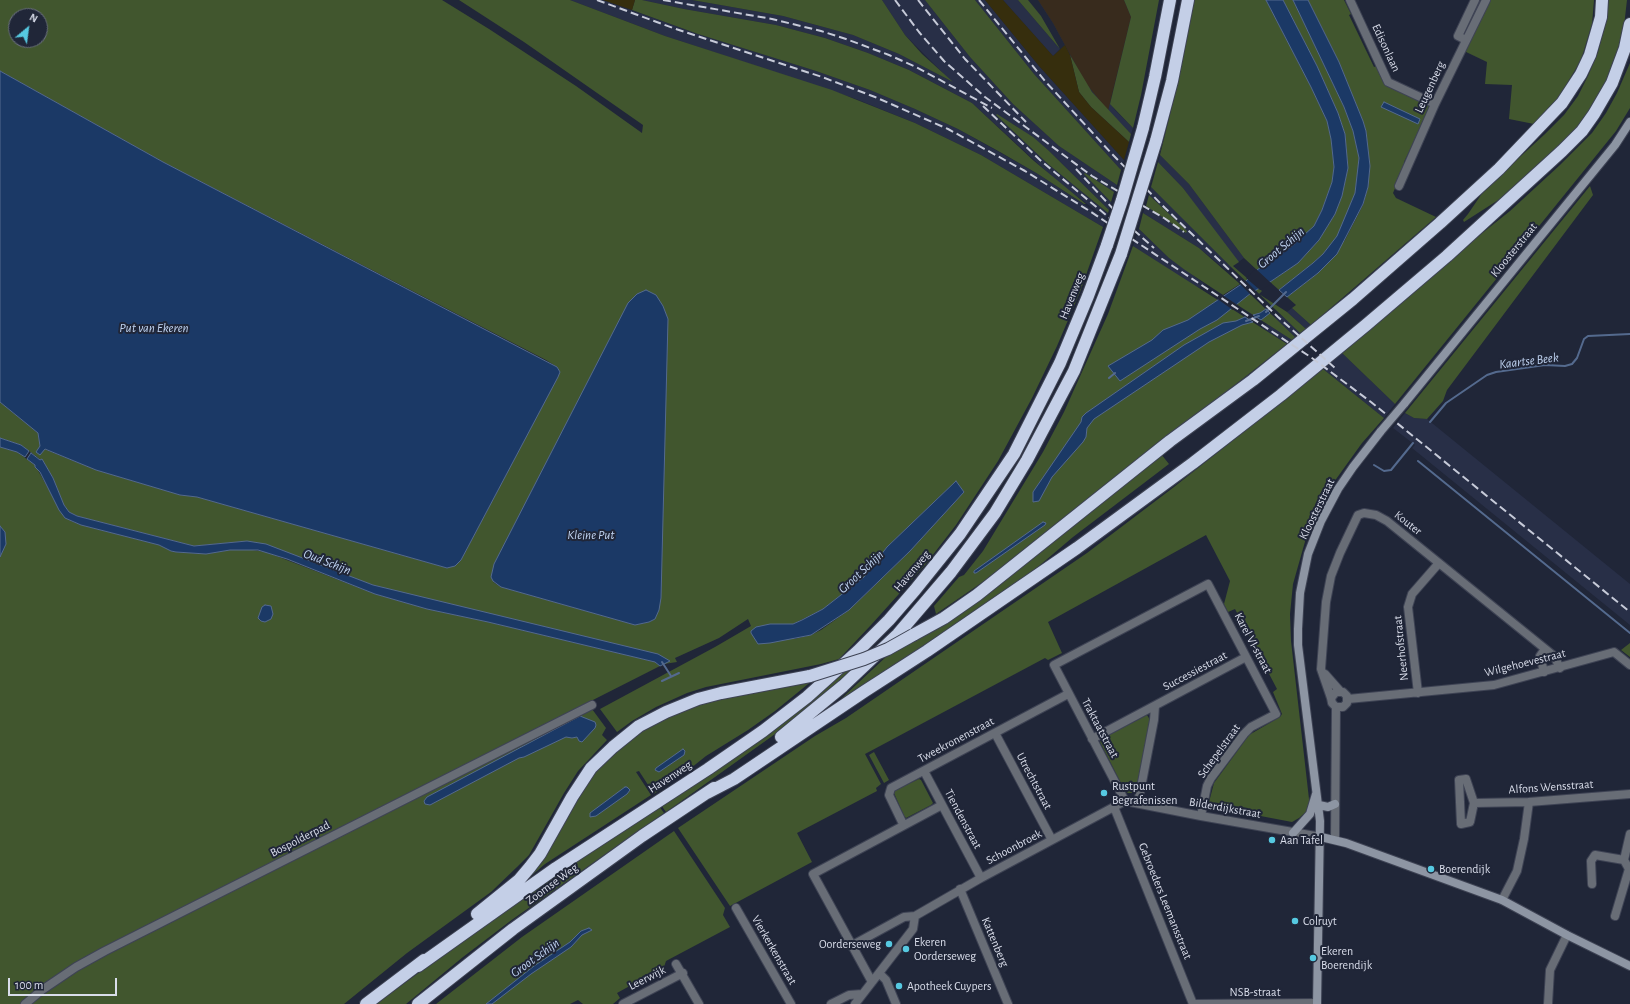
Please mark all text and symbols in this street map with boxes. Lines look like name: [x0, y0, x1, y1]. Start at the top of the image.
north arrow: [8, 8, 48, 48]
text: N: [28, 11, 40, 25]
street label: Edisonlaan: [1369, 22, 1403, 74]
street label: Leugenberg: [1412, 59, 1448, 115]
street label: Kloosterstraat: [1488, 220, 1540, 280]
water label: Groot Schijn: [1254, 224, 1308, 272]
street label: Havenweg: [1056, 271, 1088, 321]
water label: Put van Ekeren: [119, 320, 189, 336]
water label: Kaartse Beek: [1498, 350, 1560, 372]
street label: Kloosterstraat: [1296, 476, 1338, 542]
street label: Kouter: [1391, 508, 1425, 538]
water label: Kleine Put: [567, 527, 615, 543]
water label: Oud Schijn: [301, 546, 353, 578]
water label: Groot Schijn: [835, 547, 887, 597]
street label: Havenweg: [891, 548, 933, 594]
street label: Karel VI-straat: [1231, 610, 1275, 676]
street label: Neerhofstraat: [1390, 615, 1412, 681]
street label: Wilgehoevestraat: [1483, 646, 1567, 680]
street label: Successiestraat: [1160, 648, 1230, 694]
street label: Traktaatstraat: [1078, 696, 1122, 760]
street label: Tweekronenstraat: [916, 714, 996, 766]
street label: Schepelstraat: [1195, 721, 1243, 781]
street label: Utrechtstraat: [1013, 750, 1055, 812]
street label: Havenweg: [646, 758, 694, 796]
street label: Alfons Wensstraat: [1508, 777, 1594, 797]
place label: Rustpunt Begrafenissen: [1112, 779, 1177, 807]
street label: Tiendenstraat: [941, 787, 985, 851]
marker: Rustpunt Begrafenissen: [1099, 788, 1109, 798]
street label: Bilderdijkstraat: [1188, 795, 1262, 821]
street label: Bospolderpad: [268, 818, 332, 860]
street label: Schoonbroek: [984, 826, 1044, 868]
place label: Aan Tafel: [1280, 833, 1323, 847]
marker: Aan Tafel: [1267, 835, 1277, 845]
street label: Gebroeders Leemansstraat: [1135, 841, 1195, 961]
street label: Zoomse Weg: [523, 860, 581, 908]
place label: Boerendijk: [1439, 862, 1490, 876]
marker: Boerendijk: [1426, 864, 1436, 874]
street label: Vierkerkenstraat: [748, 913, 800, 987]
place label: Colruyt: [1303, 914, 1337, 928]
street label: Kattenberg: [978, 915, 1012, 969]
marker: Colruyt: [1290, 916, 1300, 926]
water label: Groot Schijn: [508, 935, 562, 981]
place label: Ekeren Oorderseweg: [914, 935, 976, 963]
place label: Oorderseweg: [819, 937, 881, 951]
marker: Oorderseweg: [884, 939, 894, 949]
marker: Ekeren Oorderseweg: [901, 944, 911, 954]
place label: Ekeren Boerendijk: [1321, 944, 1372, 972]
marker: Ekeren Boerendijk: [1308, 953, 1318, 963]
street label: Leerwijk: [626, 963, 668, 993]
scale bar: [10, 970, 119, 996]
text: 100 m: [15, 979, 43, 991]
place label: Apotheek Cuypers: [907, 979, 991, 993]
marker: Apotheek Cuypers: [894, 981, 904, 991]
street label: NSB-straat: [1230, 985, 1280, 999]

